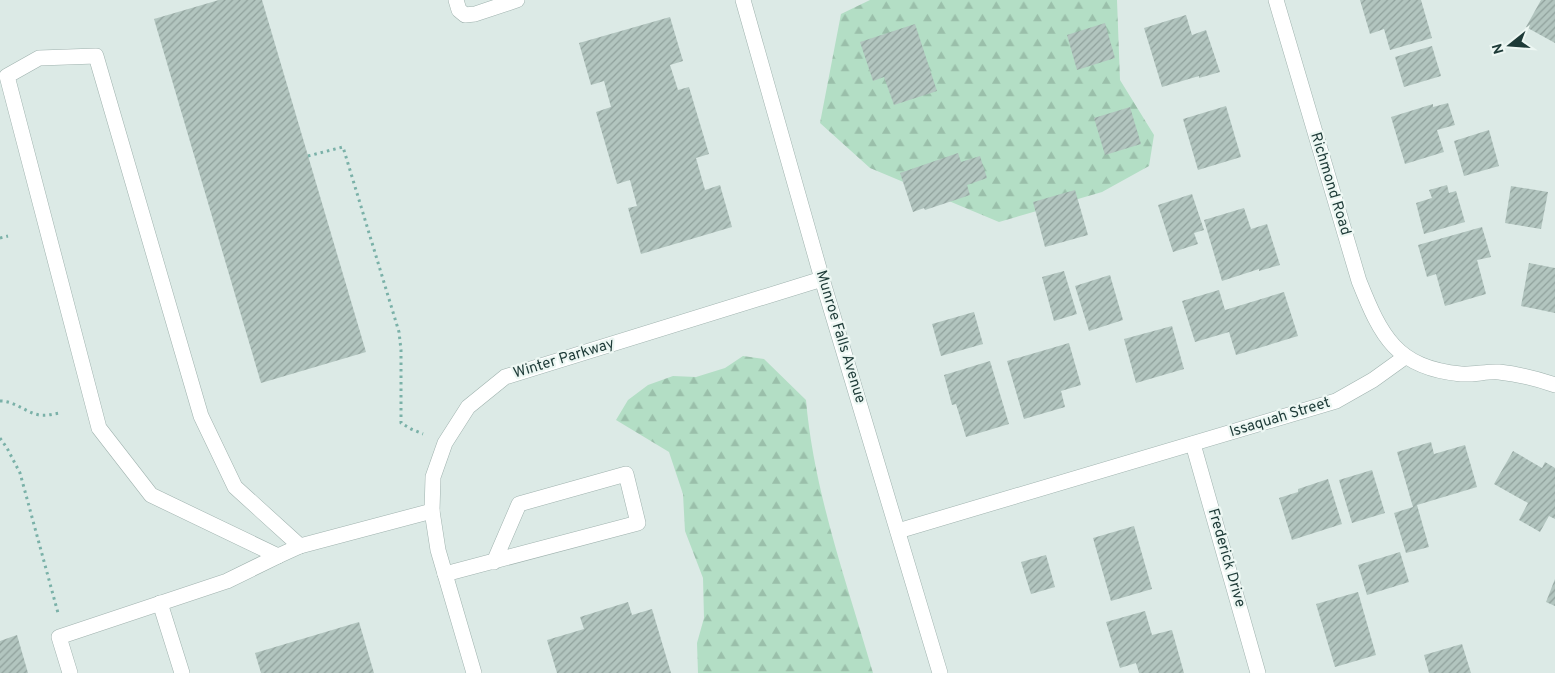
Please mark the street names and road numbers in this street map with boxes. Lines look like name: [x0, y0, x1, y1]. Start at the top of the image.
street label: Richmond Road: [1305, 130, 1355, 238]
street label: Munroe Falls Avenue: [811, 268, 869, 406]
street label: Winter Parkway: [511, 335, 617, 383]
street label: Issaquah Street: [1227, 394, 1333, 442]
street label: Frederick Drive: [1203, 506, 1249, 610]

